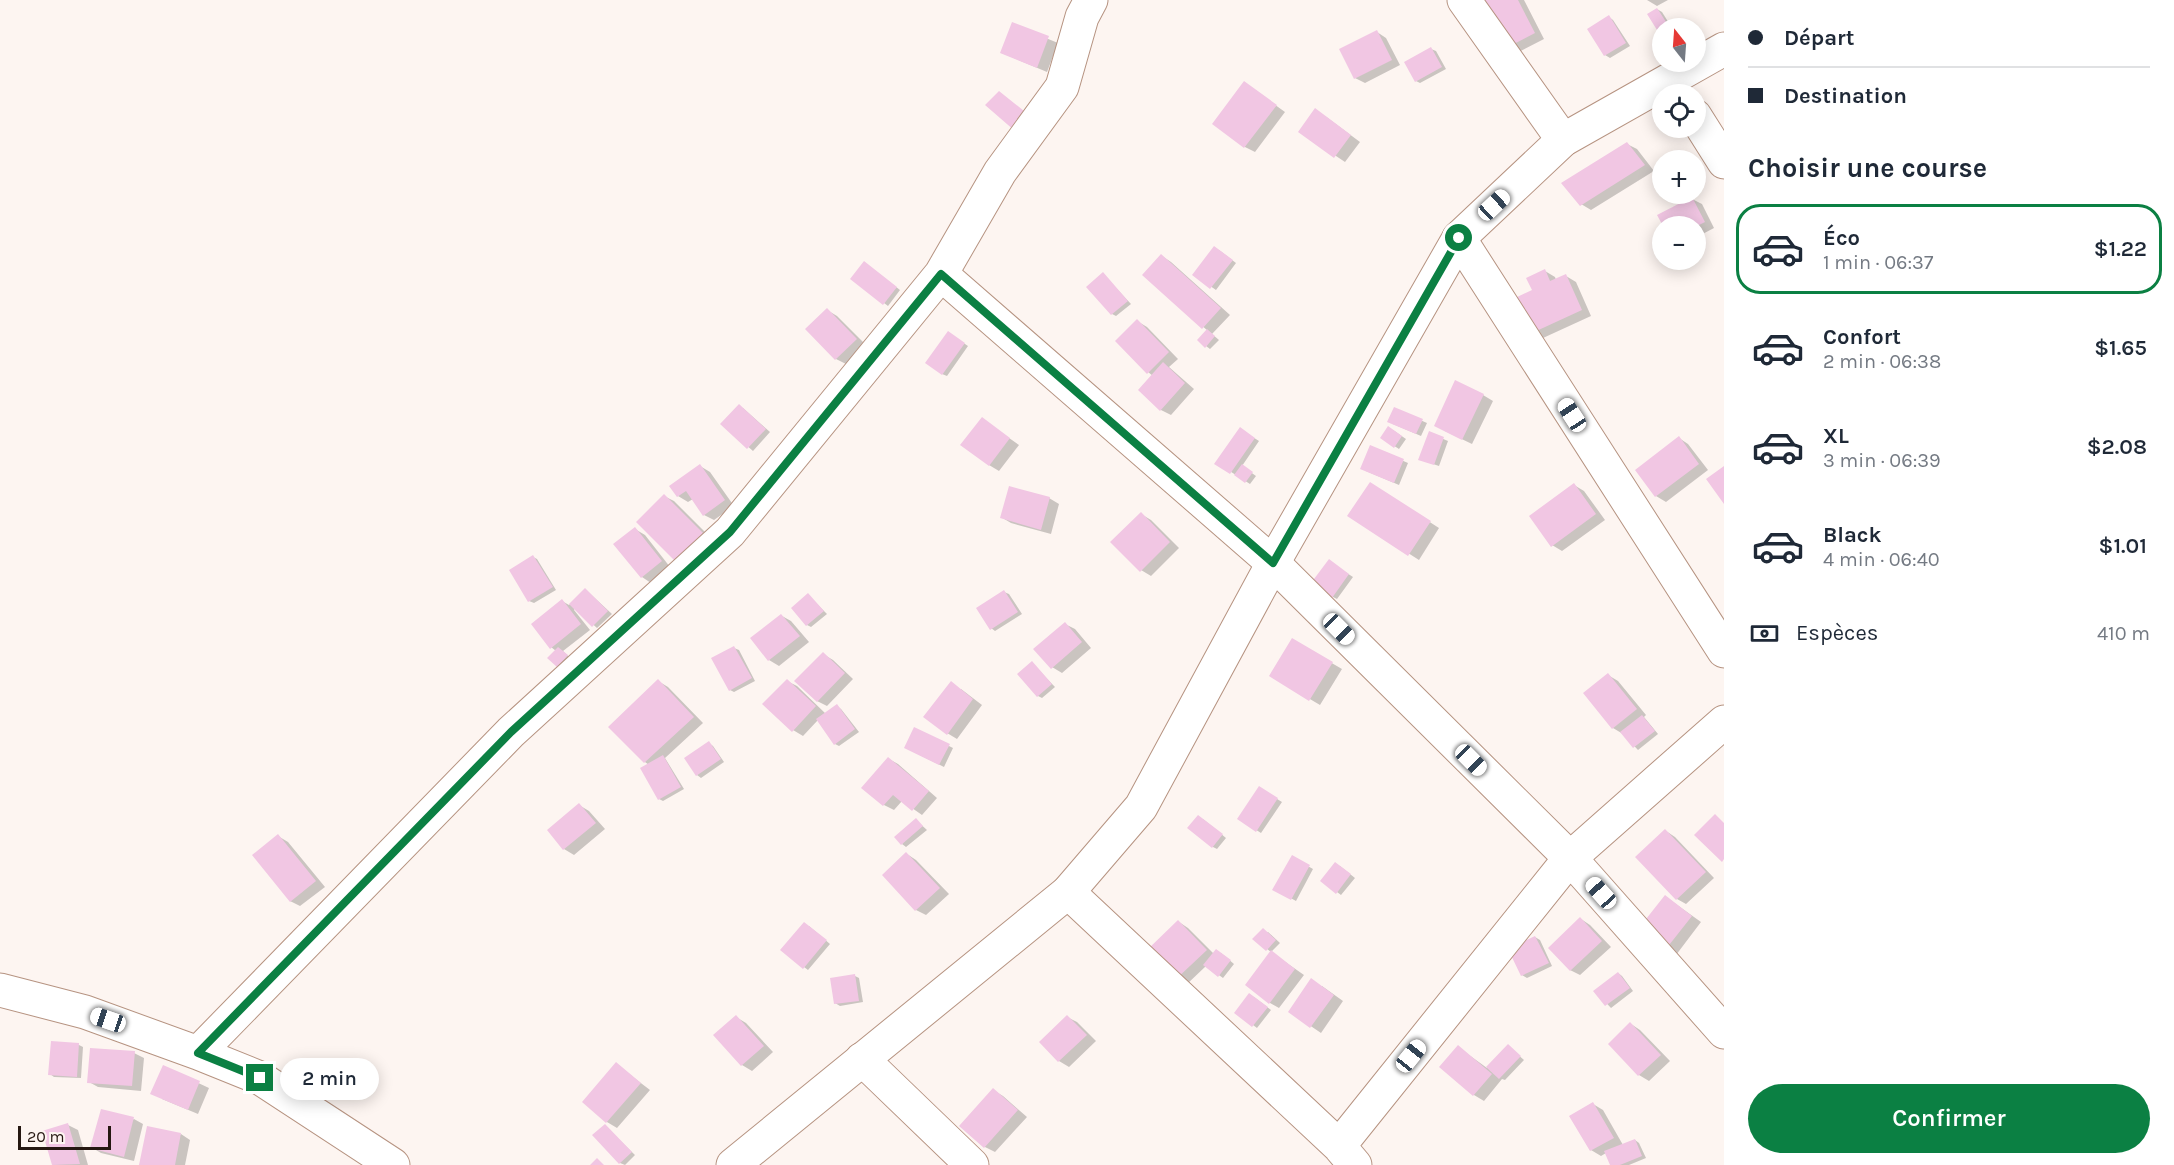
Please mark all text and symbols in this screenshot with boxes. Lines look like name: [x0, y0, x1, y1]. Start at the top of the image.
north arrow: [1652, 18, 1706, 72]
map controls: [1652, 18, 1706, 270]
text: Départ: [1784, 25, 1854, 51]
text: Destination: [1784, 83, 1907, 109]
button: locate: [1652, 84, 1706, 138]
button: +: [1652, 150, 1706, 204]
text: Choisir une course: [1748, 152, 1987, 184]
car: [1475, 186, 1513, 224]
button: −: [1652, 216, 1706, 270]
icon: car: [1751, 222, 1805, 276]
route start: [1445, 224, 1472, 251]
text: Éco: [1823, 225, 1860, 251]
text: $1.22: [2094, 236, 2147, 262]
text: 1 min · 06:37: [1823, 251, 1933, 274]
icon: car: [1751, 321, 1805, 375]
text: Confort: [1823, 324, 1901, 350]
text: $1.65: [2094, 335, 2147, 361]
text: 2 min · 06:38: [1823, 350, 1941, 373]
car: [1555, 395, 1589, 435]
icon: car: [1751, 420, 1805, 474]
text: XL: [1823, 423, 1849, 449]
text: $2.08: [2087, 434, 2147, 460]
text: 3 min · 06:39: [1823, 449, 1941, 472]
icon: car: [1751, 519, 1805, 573]
text: Black: [1823, 522, 1882, 548]
text: $1.01: [2099, 533, 2147, 559]
text: 4 min · 06:40: [1823, 548, 1940, 571]
car: [1320, 610, 1358, 648]
icon: cash: [1748, 617, 1781, 650]
text: Espèces: [1796, 620, 1878, 646]
text: 410 m: [2097, 622, 2150, 645]
car: [1452, 741, 1490, 779]
car: [1582, 874, 1620, 912]
car: [88, 1006, 128, 1034]
car: [1393, 1036, 1429, 1076]
callout: 2 min: [281, 1057, 380, 1099]
route end: [246, 1064, 273, 1091]
text: 2 min: [302, 1067, 357, 1090]
button: Confirmer: [1748, 1084, 2150, 1153]
scale bar: [18, 1123, 111, 1150]
text: 20 m: [27, 1127, 65, 1146]

